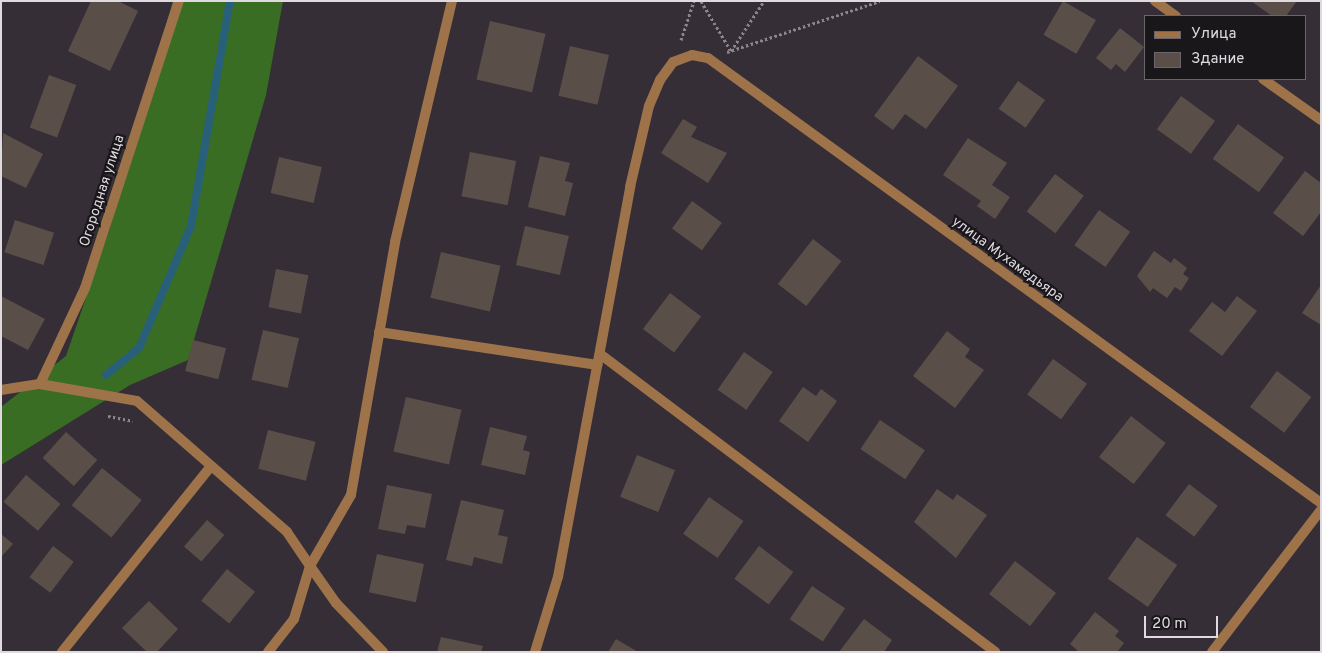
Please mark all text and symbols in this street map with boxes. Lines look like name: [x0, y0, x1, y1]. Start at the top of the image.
legend: [1144, 15, 1307, 80]
text: Улица: [1191, 25, 1236, 44]
text: Здание: [1191, 50, 1244, 69]
street label: Огородная улица: [77, 133, 129, 249]
street label: улица Мухамедьяра: [948, 214, 1066, 306]
scale bar: [1147, 606, 1221, 638]
text: 20 m: [1152, 615, 1187, 634]

